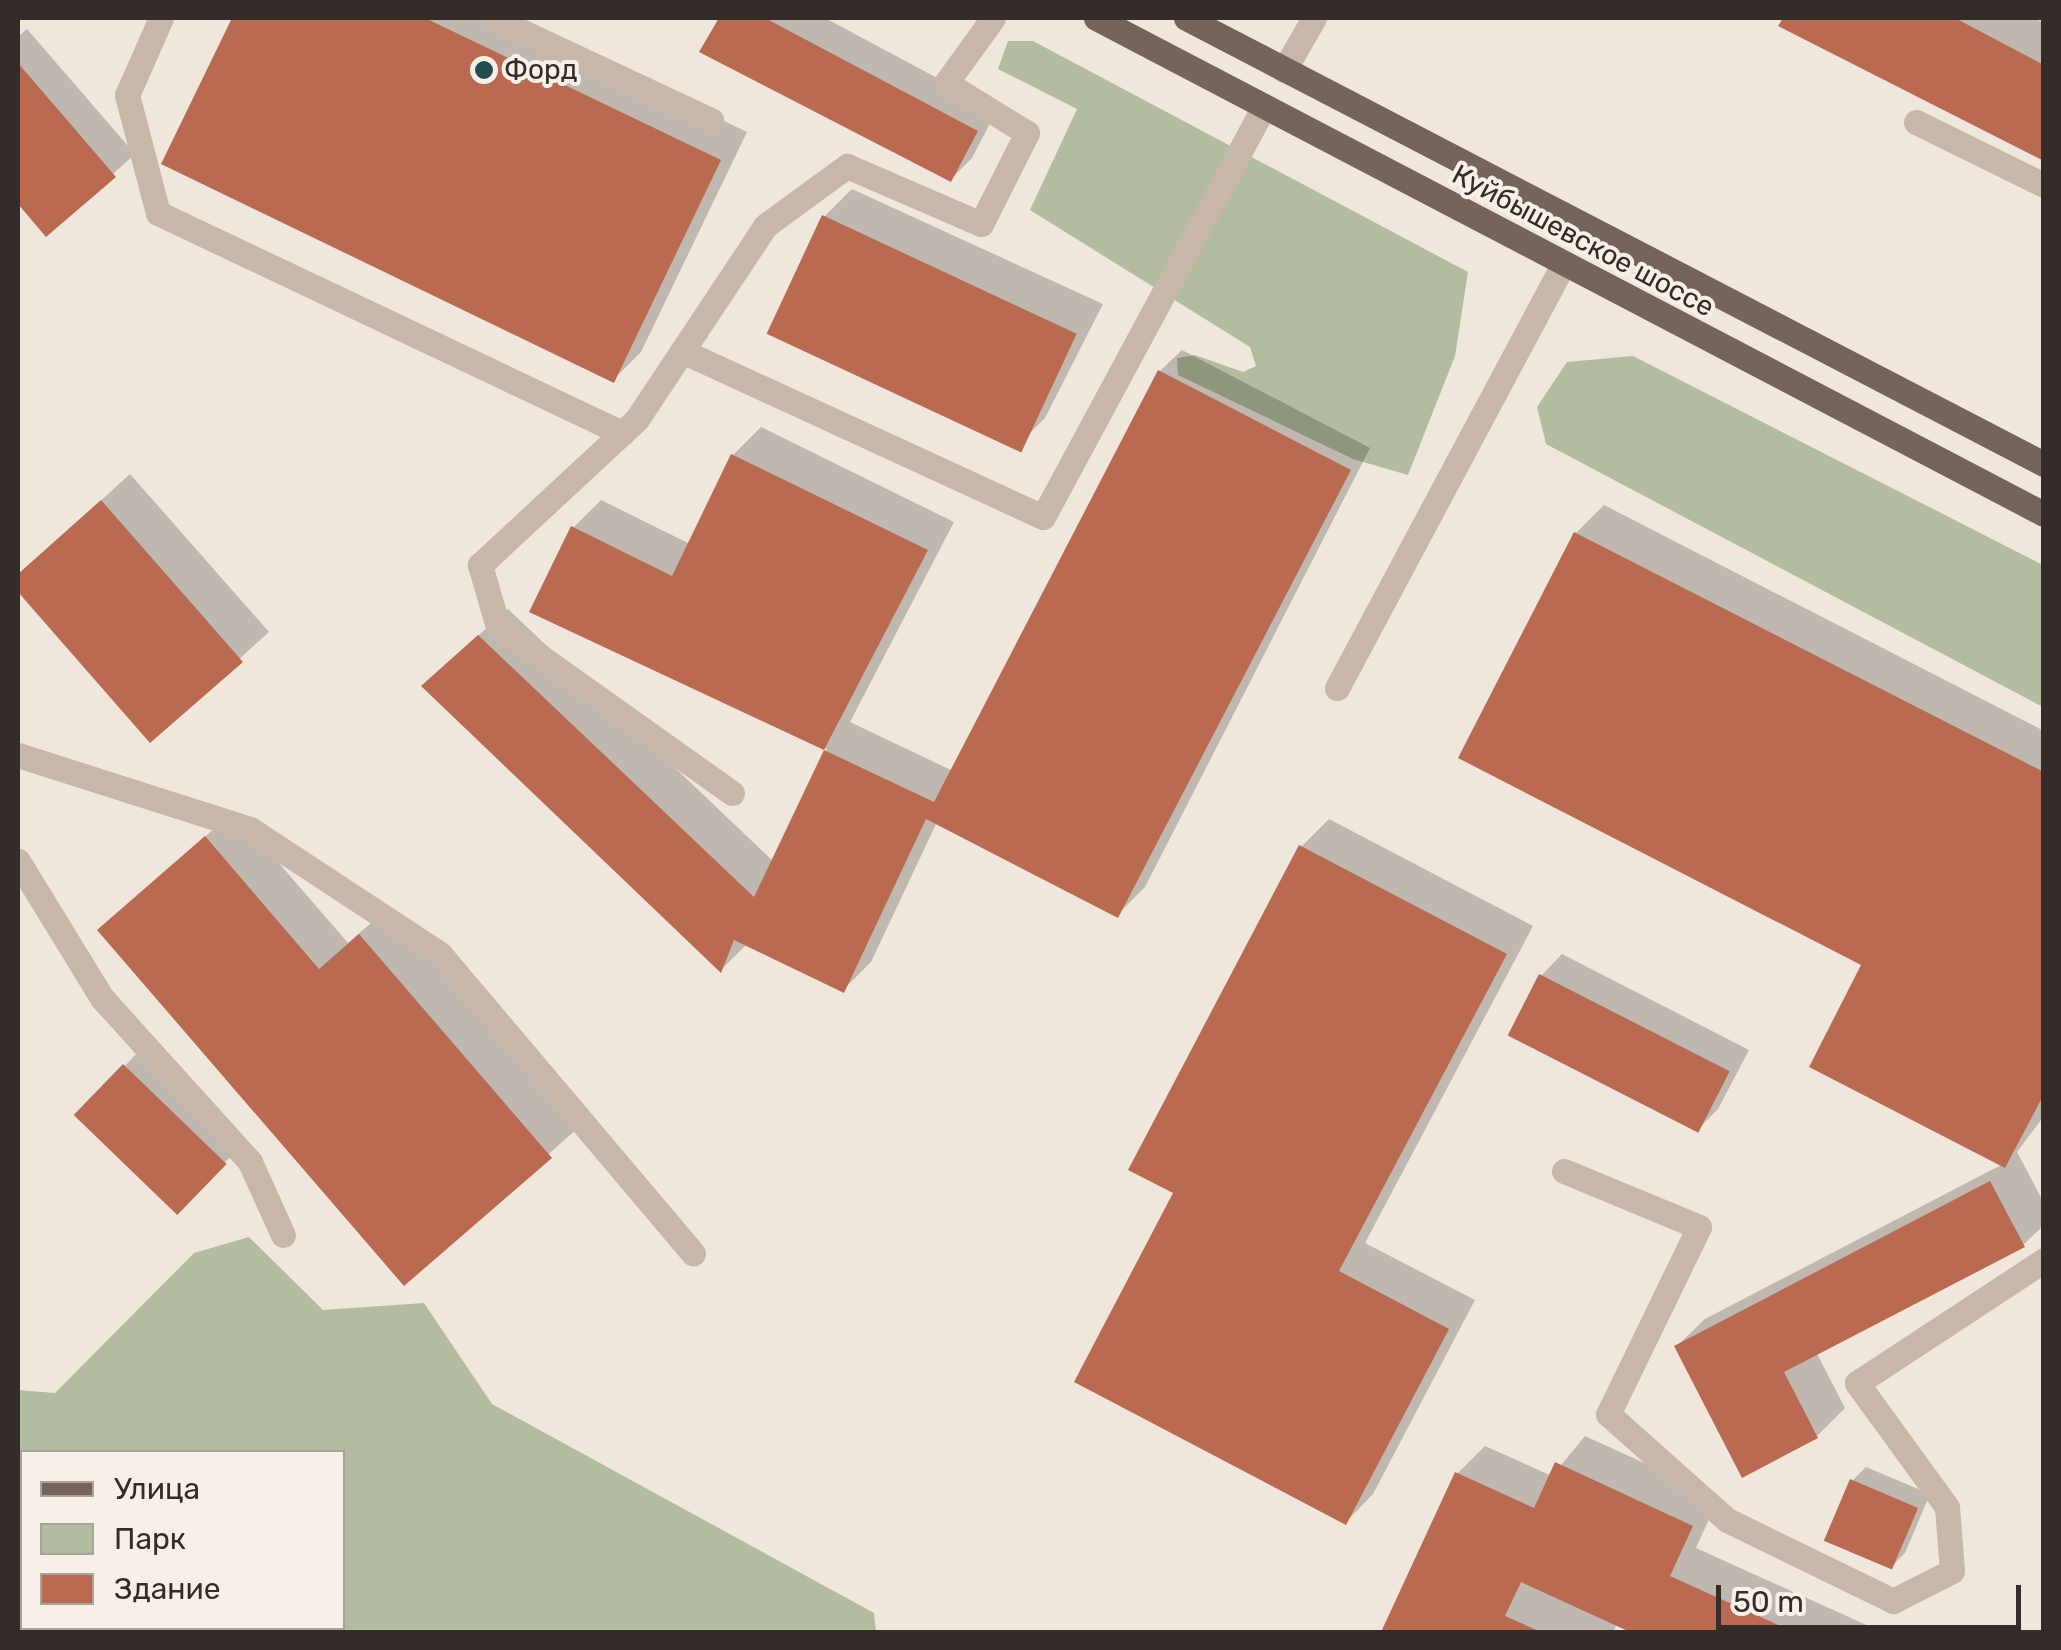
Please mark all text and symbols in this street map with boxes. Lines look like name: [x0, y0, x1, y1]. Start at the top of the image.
place label: Форд: [504, 53, 578, 87]
marker: Форд: [473, 59, 495, 81]
street label: Куйбышевское шоссе: [1446, 158, 1720, 324]
legend: [20, 1450, 345, 1630]
text: Улица: [114, 1471, 200, 1507]
text: Парк: [114, 1521, 186, 1557]
scale bar: [1721, 1565, 2026, 1627]
text: Здание: [114, 1571, 221, 1607]
text: 50 m: [1733, 1584, 1804, 1620]

